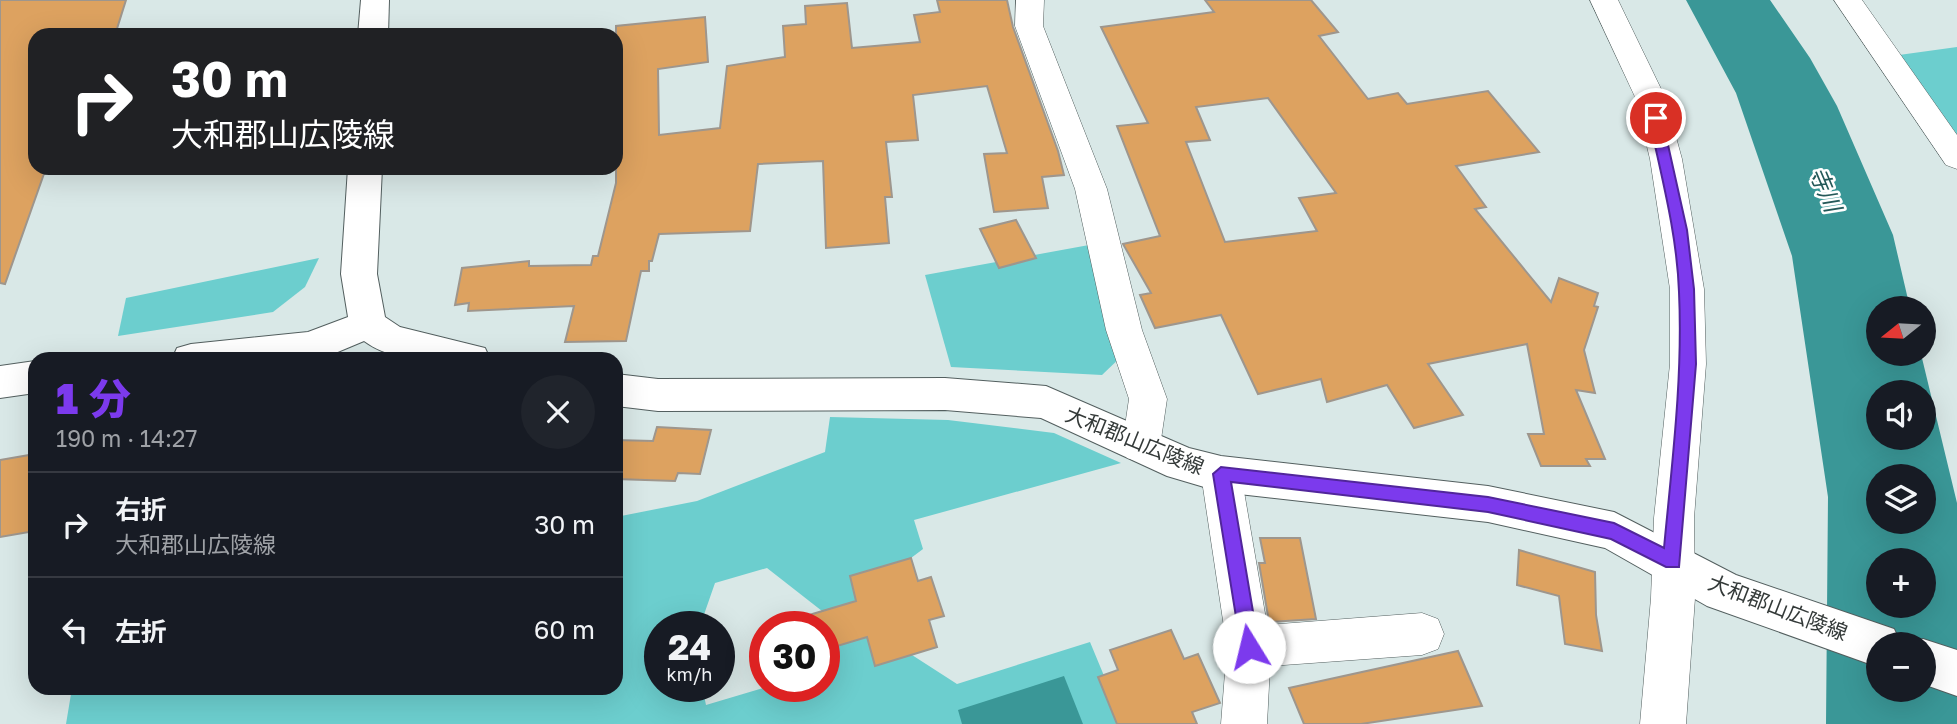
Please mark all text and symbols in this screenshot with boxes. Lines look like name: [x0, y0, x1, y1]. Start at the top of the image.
text: 30 m: [171, 49, 288, 108]
icon: right: [56, 56, 147, 147]
pin: [1626, 88, 1686, 148]
icon: arrive: [1637, 99, 1675, 137]
text: 大和郡山広陵線: [171, 115, 395, 153]
water label: 寺川: [1804, 162, 1849, 218]
north arrow: [1866, 296, 1936, 366]
map controls: [1866, 296, 1936, 702]
text: 1 分: [56, 373, 131, 423]
button: close: [521, 375, 595, 449]
button: sound: [1866, 380, 1936, 450]
street label: 大和郡山広陵線: [1062, 400, 1208, 480]
text: 190 m · 14:27: [56, 424, 197, 452]
button: layers: [1866, 464, 1936, 534]
text: 右折: [115, 494, 167, 525]
icon: right: [56, 506, 94, 544]
text: 30 m: [534, 509, 595, 540]
text: 大和郡山広陵線: [115, 530, 276, 558]
button: +: [1866, 548, 1936, 618]
street label: 大和郡山広陵線: [1705, 569, 1851, 645]
position arrow: [1212, 610, 1286, 684]
icon: left: [56, 611, 94, 649]
speed limit sign: 30: [749, 611, 840, 702]
text: 60 m: [534, 614, 595, 645]
text: 左折: [115, 616, 167, 647]
text: 24: [668, 626, 711, 668]
button: −: [1866, 632, 1936, 702]
text: km/h: [667, 663, 712, 685]

